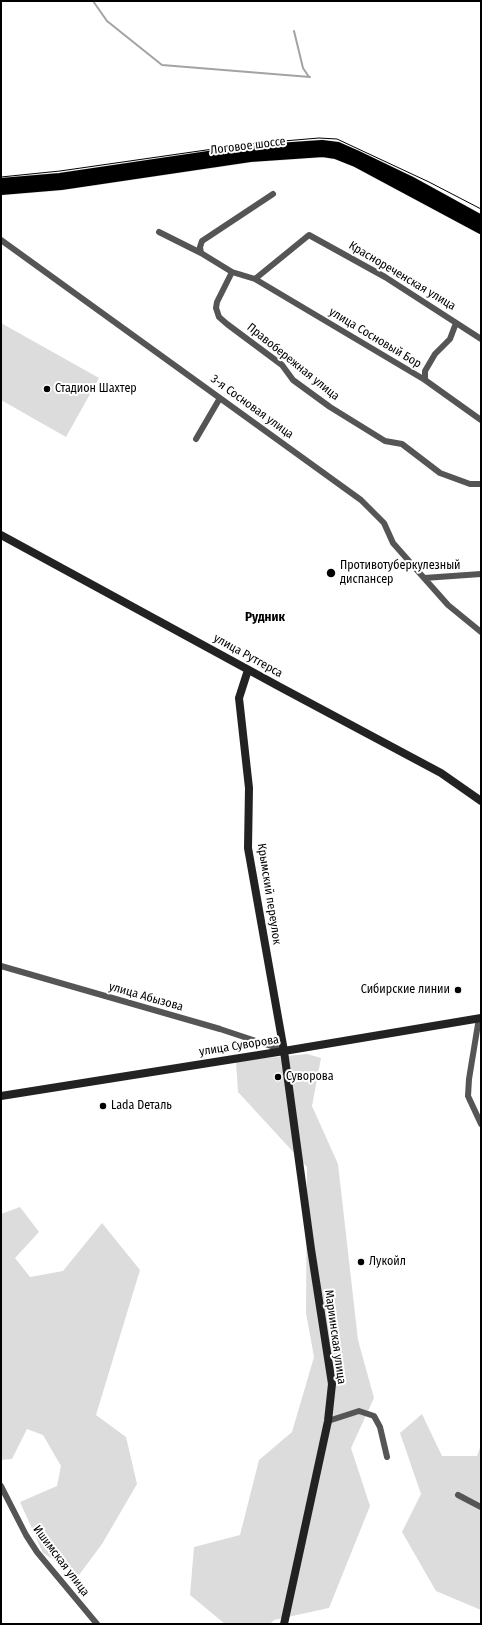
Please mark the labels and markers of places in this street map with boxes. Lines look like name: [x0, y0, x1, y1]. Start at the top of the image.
place label: Стадион Шахтер: [55, 382, 137, 396]
marker: Стадион Шахтер: [42, 384, 52, 394]
place label: Противотуберкулезный диспансер: [340, 559, 461, 587]
marker: Противотуберкулезный диспансер: [325, 567, 337, 579]
place label: Сибирские линии: [361, 983, 450, 997]
marker: Сибирские линии: [453, 985, 463, 995]
place label: Суворова: [286, 1070, 334, 1084]
marker: Суворова: [273, 1072, 283, 1082]
place label: Lada Dеталь: [111, 1099, 172, 1113]
marker: Lada Dеталь: [98, 1101, 108, 1111]
place label: Лукойл: [369, 1255, 406, 1269]
marker: Лукойл: [356, 1257, 366, 1267]

